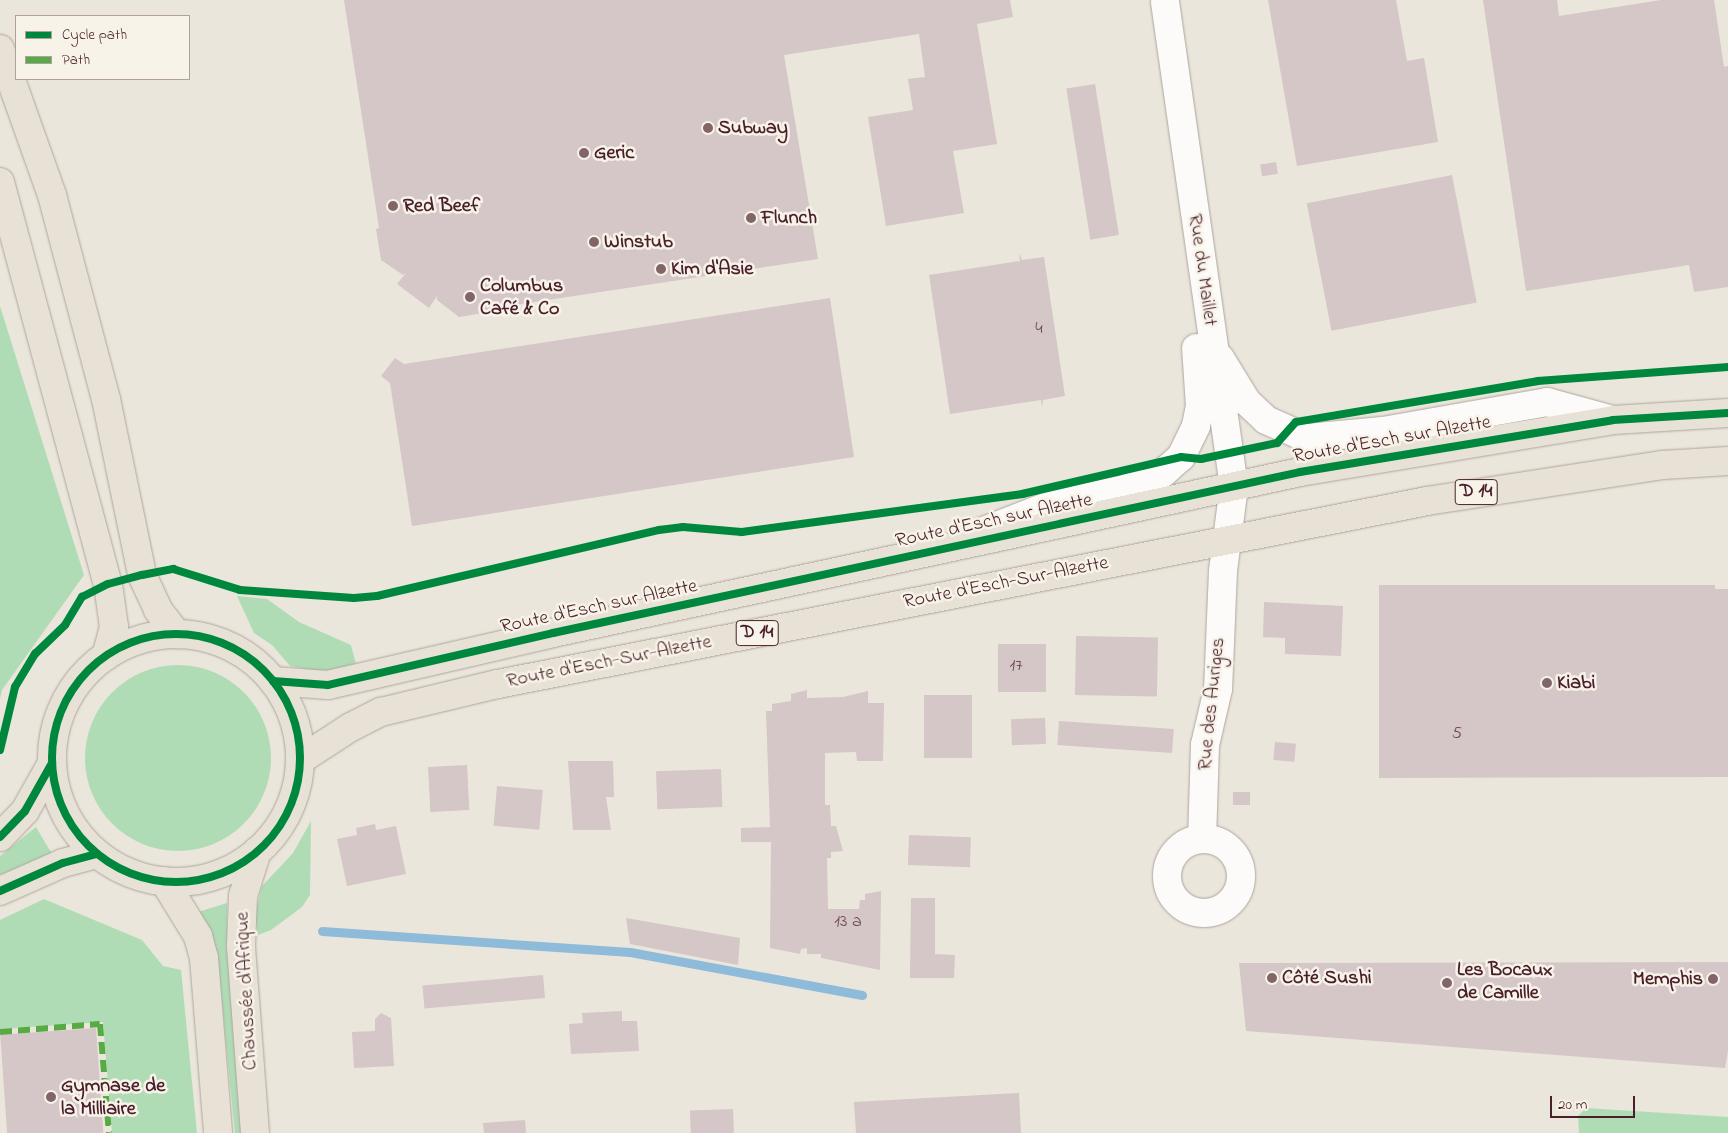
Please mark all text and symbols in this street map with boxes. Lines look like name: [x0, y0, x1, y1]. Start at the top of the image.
legend: [15, 15, 190, 80]
text: Cycle path: [62, 24, 127, 46]
text: Path: [62, 49, 90, 71]
place label: Subway: [718, 116, 788, 140]
marker: Subway: [702, 122, 714, 134]
place label: Geric: [594, 141, 634, 165]
marker: Geric: [578, 147, 590, 159]
place label: Red Beef: [403, 194, 480, 218]
marker: Red Beef: [387, 200, 399, 212]
place label: Flunch: [761, 206, 817, 230]
marker: Flunch: [745, 212, 757, 224]
street label: Rue du Maillet: [1182, 212, 1222, 328]
place label: Winstub: [604, 230, 673, 254]
marker: Winstub: [588, 236, 600, 248]
place label: Kim d'Asie: [671, 257, 753, 281]
marker: Kim d'Asie: [655, 263, 667, 275]
place label: Columbus Café & Co: [480, 274, 563, 321]
marker: Columbus Café & Co: [464, 291, 476, 303]
house number: 4: [1035, 318, 1043, 340]
street label: Route d'Esch sur Alzette: [1291, 411, 1493, 469]
road number: D 14: [1454, 476, 1498, 508]
street label: Route d'Esch sur Alzette: [893, 488, 1095, 554]
street label: Route d'Esch-Sur-Alzette: [901, 551, 1111, 615]
street label: Route d'Esch sur Alzette: [498, 574, 700, 640]
road number: D 14: [734, 616, 780, 650]
street label: Route d'Esch-Sur-Alzette: [504, 630, 714, 694]
street label: Rue des Auriges: [1193, 636, 1231, 772]
house number: 17: [1009, 655, 1023, 677]
place label: Kiabi: [1557, 671, 1595, 695]
marker: Kiabi: [1541, 677, 1553, 689]
house number: 5: [1452, 723, 1462, 745]
street label: Chaussée d'Afrique: [231, 911, 263, 1071]
house number: 13 a: [834, 911, 862, 933]
place label: Les Bocaux de Camille: [1457, 959, 1552, 1006]
place label: Côté Sushi: [1282, 966, 1372, 990]
place label: Memphis: [1633, 967, 1703, 991]
marker: Côté Sushi: [1266, 972, 1278, 984]
marker: Memphis: [1707, 973, 1719, 985]
marker: Les Bocaux de Camille: [1441, 977, 1453, 989]
place label: Gymnase de la Milliaire: [61, 1074, 165, 1121]
scale bar: [1553, 1086, 1638, 1118]
marker: Gymnase de la Milliaire: [45, 1091, 57, 1103]
text: 20 m: [1558, 1094, 1587, 1116]

